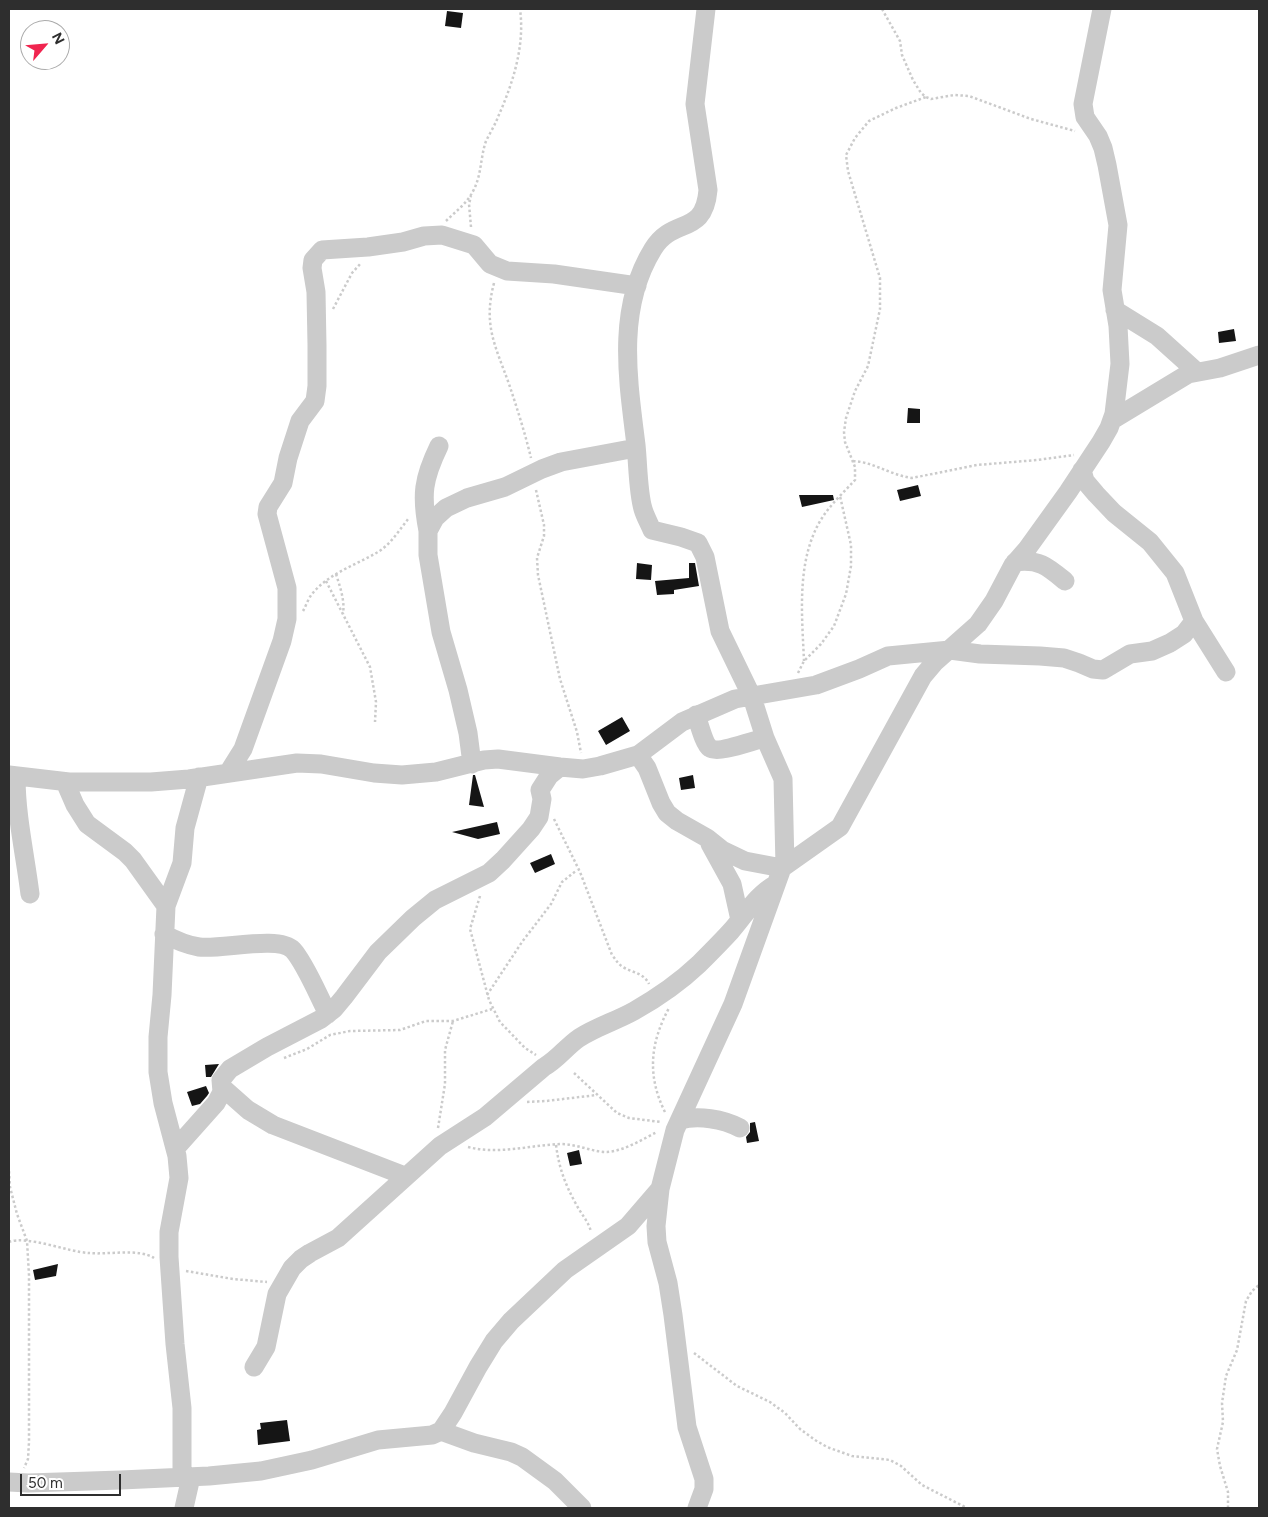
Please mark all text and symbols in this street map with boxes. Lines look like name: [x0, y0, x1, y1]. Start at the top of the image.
north arrow: [20, 20, 70, 70]
text: N: [48, 30, 68, 47]
scale bar: [22, 1464, 124, 1496]
text: 50 m: [28, 1474, 63, 1492]

